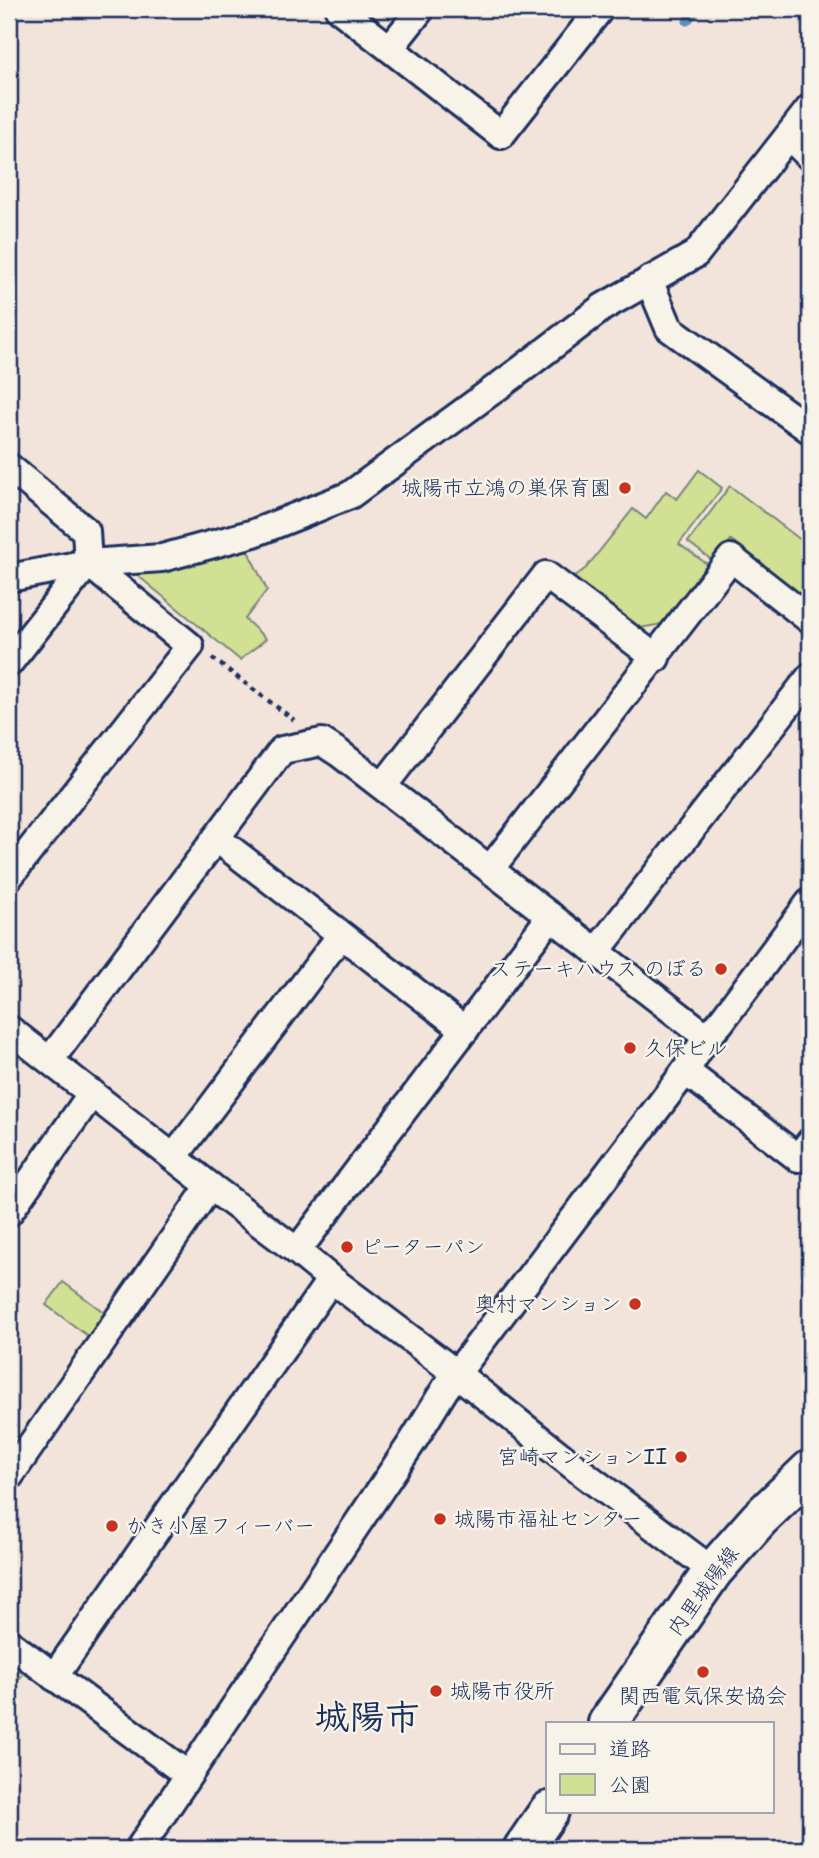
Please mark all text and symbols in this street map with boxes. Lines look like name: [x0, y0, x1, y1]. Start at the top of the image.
place label: 城陽市立鴻の巣保育園: [401, 474, 611, 502]
marker: 城陽市立鴻の巣保育園: [617, 480, 633, 496]
place label: ステーキハウス のぼる: [490, 955, 707, 983]
marker: ステーキハウス のぼる: [713, 961, 729, 977]
place label: 久保ビル: [644, 1034, 728, 1062]
marker: 久保ビル: [622, 1040, 638, 1056]
place label: ピーターパン: [361, 1233, 486, 1261]
marker: ピーターパン: [339, 1239, 355, 1255]
place label: 奥村マンション: [475, 1290, 621, 1318]
marker: 奥村マンション: [627, 1296, 643, 1312]
place label: 宮崎マンションII: [497, 1443, 667, 1471]
marker: 宮崎マンションII: [673, 1449, 689, 1465]
place label: 城陽市福祉センター: [454, 1505, 642, 1533]
marker: 城陽市福祉センター: [432, 1511, 448, 1527]
place label: かき小屋フィーバー: [126, 1512, 315, 1540]
marker: かき小屋フィーバー: [104, 1518, 120, 1534]
street label: 内里城陽線: [661, 1540, 745, 1642]
marker: 関西電気保安協会: [695, 1664, 711, 1680]
place label: 城陽市役所: [450, 1677, 555, 1705]
place label: 関西電気保安協会: [619, 1682, 787, 1710]
marker: 城陽市役所: [428, 1683, 444, 1699]
district label: 城陽市: [314, 1693, 420, 1740]
legend: [546, 1722, 774, 1812]
text: 道路: [609, 1735, 651, 1763]
text: 公園: [609, 1771, 651, 1799]

